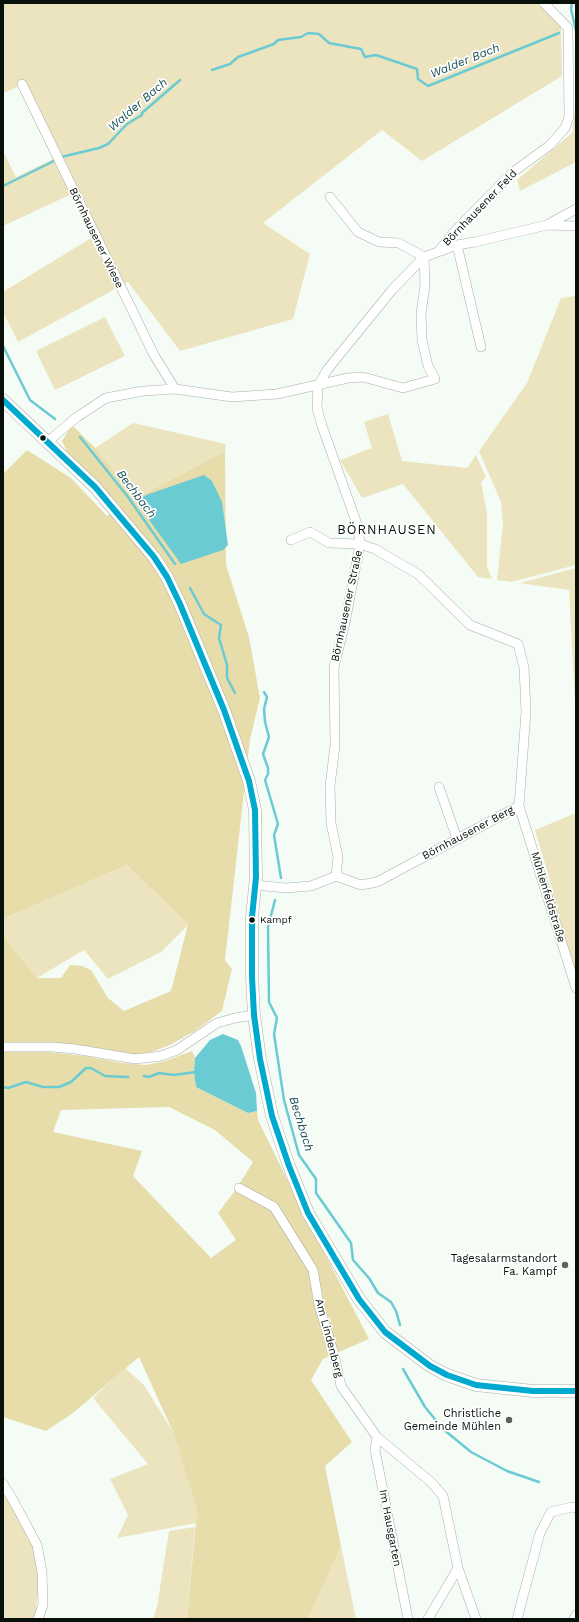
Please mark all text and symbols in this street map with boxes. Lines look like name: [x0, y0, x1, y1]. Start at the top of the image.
water label: Walder Bach: [428, 41, 502, 81]
water label: Walder Bach: [106, 75, 170, 135]
street label: Börnhausener Feld: [440, 167, 520, 249]
street label: Börnhausener Wiese: [66, 185, 126, 291]
unlabelled marker: [38, 433, 48, 443]
water label: Bechbach: [113, 467, 159, 521]
district label: BÖRNHAUSEN: [337, 522, 437, 538]
street label: Börnhausener Straße: [329, 549, 365, 663]
street label: Börnhausener Berg: [420, 803, 516, 863]
street label: Mühlenfeldstraße: [528, 850, 568, 944]
place label: Kampf: [260, 914, 292, 926]
marker: Kampf: [247, 915, 257, 925]
water label: Bechbach: [286, 1095, 316, 1153]
place label: Tagesalarmstandort Fa. Kampf: [451, 1252, 557, 1278]
marker: Tagesalarmstandort Fa. Kampf: [560, 1260, 570, 1270]
street label: Am Lindenberg: [312, 1297, 346, 1379]
place label: Christliche Gemeinde Mühlen: [404, 1407, 501, 1433]
marker: Christliche Gemeinde Mühlen: [504, 1415, 514, 1425]
street label: Im Hausgarten: [376, 1488, 404, 1568]

